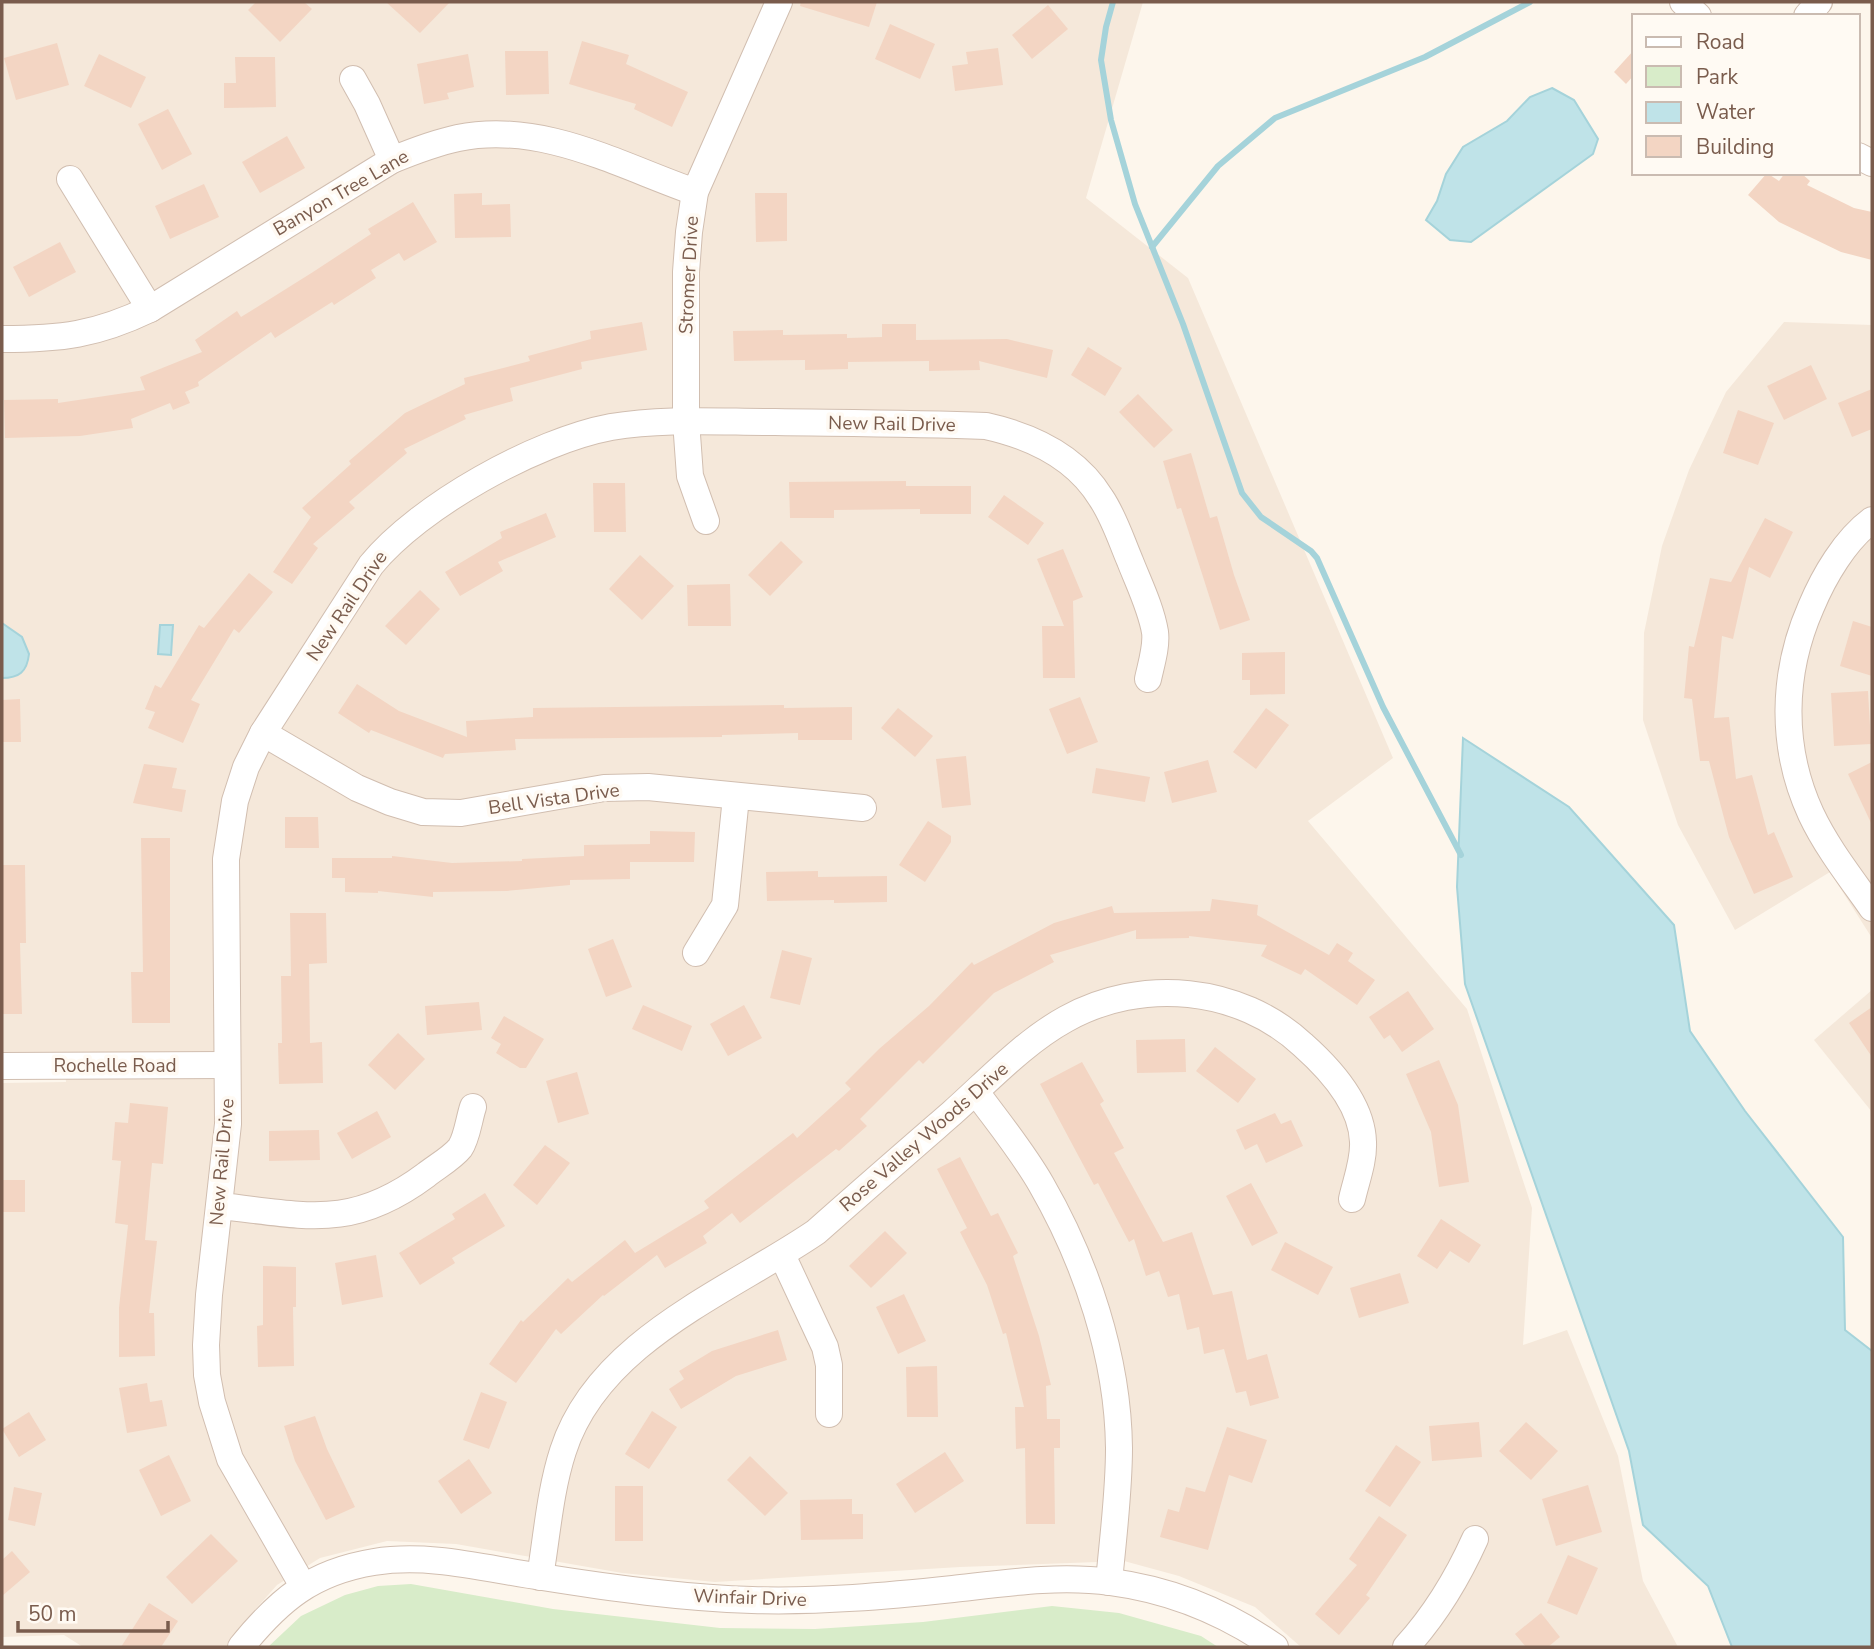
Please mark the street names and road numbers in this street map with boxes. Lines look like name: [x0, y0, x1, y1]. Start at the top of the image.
street label: Banyon Tree Lane: [268, 144, 414, 242]
street label: Stromer Drive: [673, 215, 705, 335]
street label: New Rail Drive: [828, 410, 956, 438]
street label: New Rail Drive: [301, 546, 393, 666]
street label: Bell Vista Drive: [487, 777, 621, 821]
street label: Rochelle Road: [53, 1053, 177, 1079]
street label: Rose Valley Woods Drive: [834, 1056, 1014, 1218]
street label: New Rail Drive: [203, 1097, 241, 1227]
street label: Winfair Drive: [693, 1583, 807, 1613]

